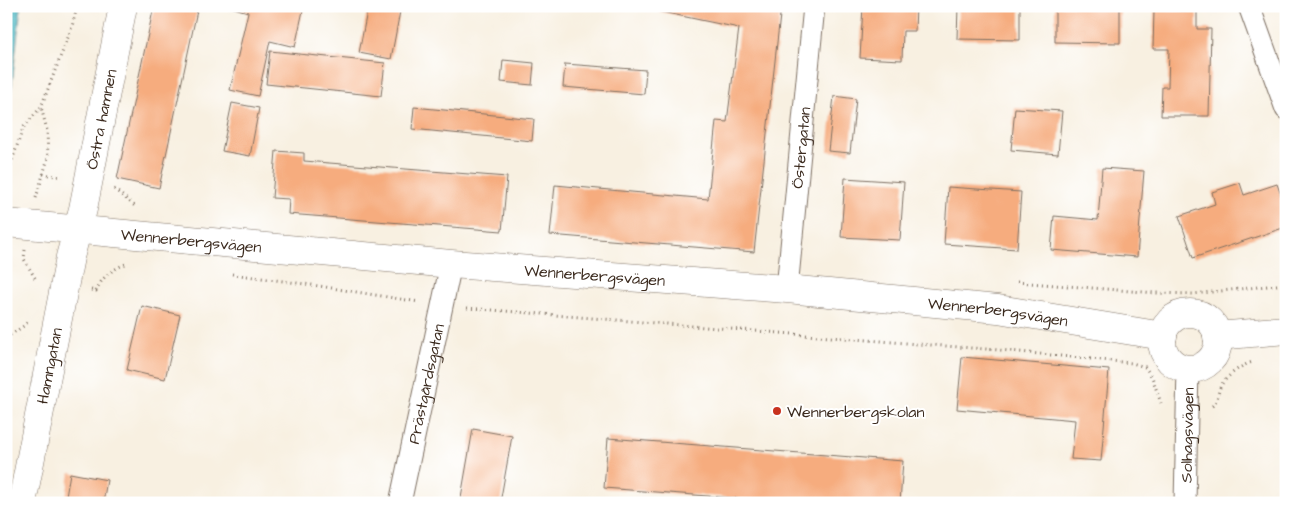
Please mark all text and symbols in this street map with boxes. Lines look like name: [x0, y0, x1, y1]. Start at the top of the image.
street label: Östra hamnen: [81, 67, 122, 171]
street label: Östergatan: [787, 106, 816, 189]
street label: Wennerbergsvägen: [120, 224, 262, 258]
street label: Wennerbergsvägen: [523, 259, 666, 292]
street label: Wennerbergsvägen: [927, 292, 1070, 332]
street label: Prästgårdsgatan: [403, 322, 450, 446]
street label: Hamngatan: [32, 326, 68, 406]
street label: Solhagsvägen: [1175, 387, 1200, 483]
place label: Wennerbergskolan: [787, 401, 924, 424]
marker: Wennerbergskolan: [771, 405, 783, 417]

